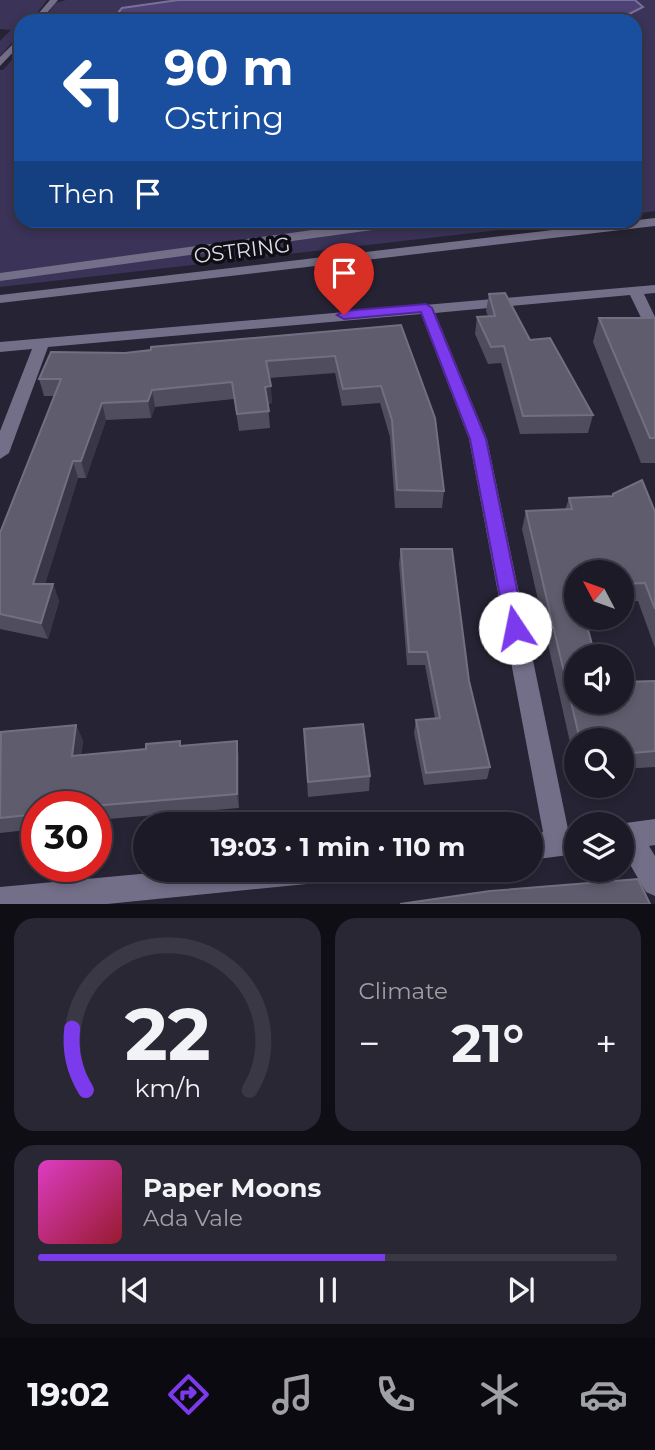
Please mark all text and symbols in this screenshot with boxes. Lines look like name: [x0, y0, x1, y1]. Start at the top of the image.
text: 90 m: [164, 38, 294, 97]
icon: left: [49, 42, 140, 133]
text: Ostring: [164, 98, 284, 137]
icon: arrive: [129, 175, 167, 213]
text: Then: [49, 178, 115, 210]
street label: OSTRING: [192, 232, 292, 268]
pin: [314, 243, 374, 315]
icon: arrive: [325, 254, 363, 292]
north arrow: [564, 560, 634, 630]
map controls: [564, 560, 634, 882]
position arrow: [478, 591, 552, 665]
button: sound: [564, 644, 634, 714]
button: search: [564, 728, 634, 798]
speed limit sign: 30: [21, 791, 112, 882]
button: layers: [564, 812, 634, 882]
text: 19:03 · 1 min · 110 m: [211, 831, 465, 863]
text: Climate: [359, 977, 448, 1005]
text: 22: [124, 991, 210, 1079]
text: 21°: [451, 1012, 524, 1075]
text: −: [359, 1020, 380, 1067]
text: +: [595, 1020, 617, 1067]
text: km/h: [134, 1073, 201, 1103]
text: Paper Moons: [143, 1172, 321, 1204]
text: Ada Vale: [143, 1204, 243, 1232]
icon: previous: [116, 1271, 154, 1309]
icon: pause: [309, 1271, 347, 1309]
icon: next: [502, 1271, 540, 1309]
icon: directions: [164, 1370, 213, 1419]
icon: music: [268, 1370, 317, 1419]
icon: phone: [371, 1370, 420, 1419]
icon: climate: [475, 1370, 524, 1419]
icon: car: [579, 1370, 628, 1419]
text: 19:02: [27, 1375, 109, 1414]

